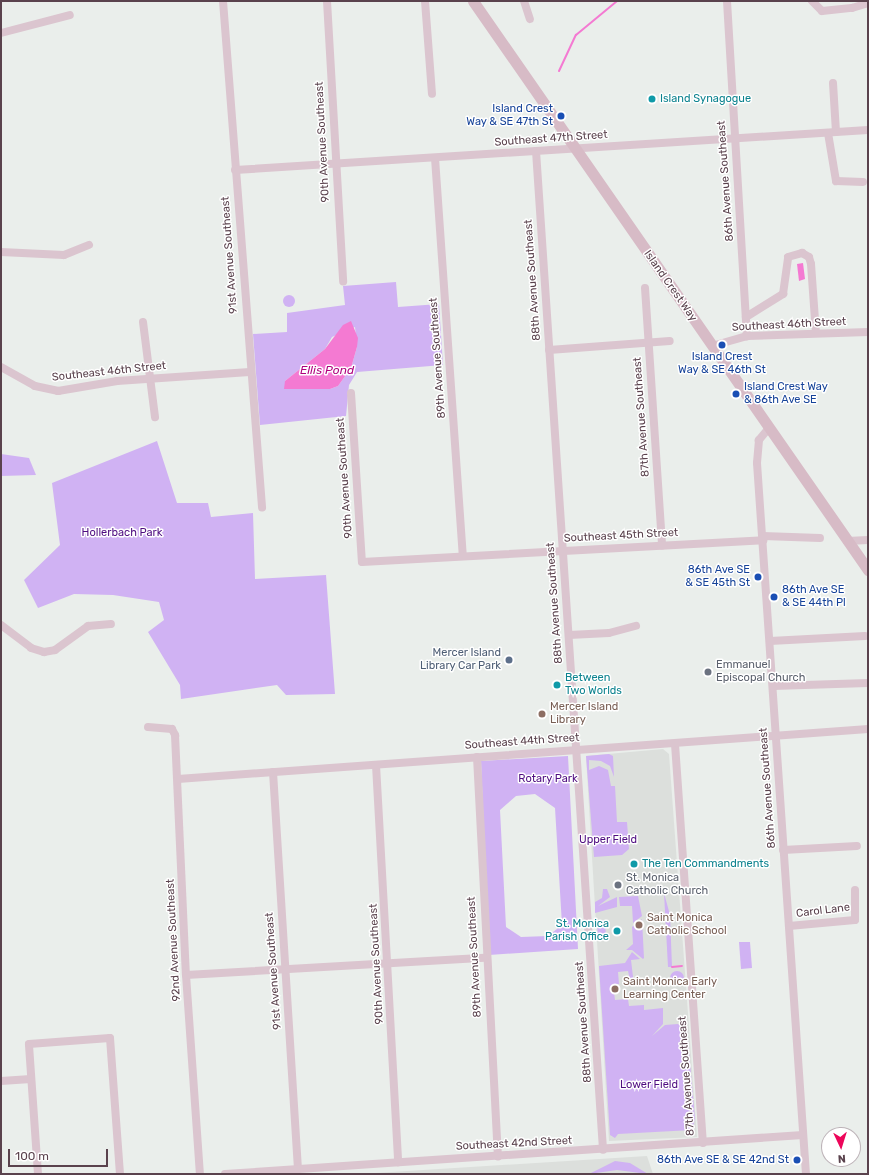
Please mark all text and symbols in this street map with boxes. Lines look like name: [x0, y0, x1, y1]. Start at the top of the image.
street label: 90th Avenue Southeast: [313, 81, 333, 203]
place label: Island Synagogue: [660, 92, 751, 106]
marker: Island Synagogue: [647, 94, 657, 104]
place label: Island Crest Way & SE 47th St: [466, 103, 553, 129]
marker: Island Crest Way & SE 47th St: [556, 111, 566, 121]
street label: 86th Avenue Southeast: [715, 120, 737, 242]
street label: Southeast 47th Street: [494, 128, 608, 150]
street label: 91st Avenue Southeast: [219, 196, 241, 314]
street label: 88th Avenue Southeast: [522, 219, 544, 341]
street label: Island Crest Way: [641, 248, 699, 324]
street label: 89th Avenue Southeast: [427, 297, 449, 419]
street label: Southeast 46th Street: [731, 315, 847, 335]
marker: Island Crest Way & SE 46th St: [717, 340, 727, 350]
place label: Island Crest Way & SE 46th St: [678, 351, 766, 377]
street label: 87th Avenue Southeast: [631, 356, 653, 478]
street label: Southeast 46th Street: [51, 359, 167, 385]
water label: Ellis Pond: [300, 364, 354, 378]
place label: Island Crest Way & 86th Ave SE: [744, 381, 828, 407]
marker: Island Crest Way & 86th Ave SE: [731, 389, 741, 399]
street label: 90th Avenue Southeast: [334, 417, 356, 539]
park label: Hollerbach Park: [82, 526, 162, 540]
street label: Southeast 45th Street: [563, 526, 679, 546]
street label: 88th Avenue Southeast: [544, 542, 566, 664]
place label: 86th Ave SE & SE 45th St: [685, 564, 750, 590]
marker: 86th Ave SE & SE 45th St: [753, 572, 763, 582]
place label: 86th Ave SE & SE 44th Pl: [782, 584, 846, 610]
marker: 86th Ave SE & SE 44th Pl: [769, 592, 779, 602]
place label: Mercer Island Library Car Park: [419, 647, 501, 673]
marker: Mercer Island Library Car Park: [504, 655, 514, 665]
place label: Emmanuel Episcopal Church: [716, 659, 805, 685]
marker: Emmanuel Episcopal Church: [703, 667, 713, 677]
place label: Between Two Worlds: [565, 672, 622, 698]
marker: Between Two Worlds: [552, 680, 562, 690]
place label: Mercer Island Library: [550, 701, 619, 727]
marker: Mercer Island Library: [537, 709, 547, 719]
street label: 86th Avenue Southeast: [757, 727, 779, 849]
street label: Southeast 44th Street: [464, 731, 580, 753]
park label: Rotary Park: [518, 772, 578, 786]
park label: Upper Field: [579, 833, 637, 847]
place label: The Ten Commandments: [642, 857, 769, 871]
marker: The Ten Commandments: [629, 859, 639, 869]
place label: St. Monica Catholic Church: [626, 872, 708, 898]
street label: 92nd Avenue Southeast: [164, 878, 184, 1002]
marker: St. Monica Catholic Church: [613, 880, 623, 890]
street label: 89th Avenue Southeast: [465, 896, 485, 1018]
street label: Carol Lane: [795, 901, 851, 921]
street label: 90th Avenue Southeast: [367, 903, 387, 1025]
street label: 91st Avenue Southeast: [263, 912, 285, 1030]
place label: Saint Monica Catholic School: [647, 912, 727, 938]
place label: St. Monica Parish Office: [545, 918, 609, 944]
marker: Saint Monica Catholic School: [634, 920, 644, 930]
marker: St. Monica Parish Office: [612, 926, 622, 936]
street label: 88th Avenue Southeast: [573, 961, 595, 1083]
place label: Saint Monica Early Learning Center: [623, 976, 717, 1002]
marker: Saint Monica Early Learning Center: [610, 984, 620, 994]
street label: 87th Avenue Southeast: [676, 1015, 698, 1137]
park label: Lower Field: [620, 1078, 678, 1092]
north arrow: [821, 1127, 861, 1167]
street label: Southeast 42nd Street: [455, 1134, 573, 1154]
scale bar: [10, 1141, 110, 1167]
text: 100 m: [15, 1149, 49, 1163]
text: N: [837, 1152, 846, 1165]
place label: 86th Ave SE & SE 42nd St: [657, 1153, 789, 1167]
marker: 86th Ave SE & SE 42nd St: [792, 1155, 802, 1165]

